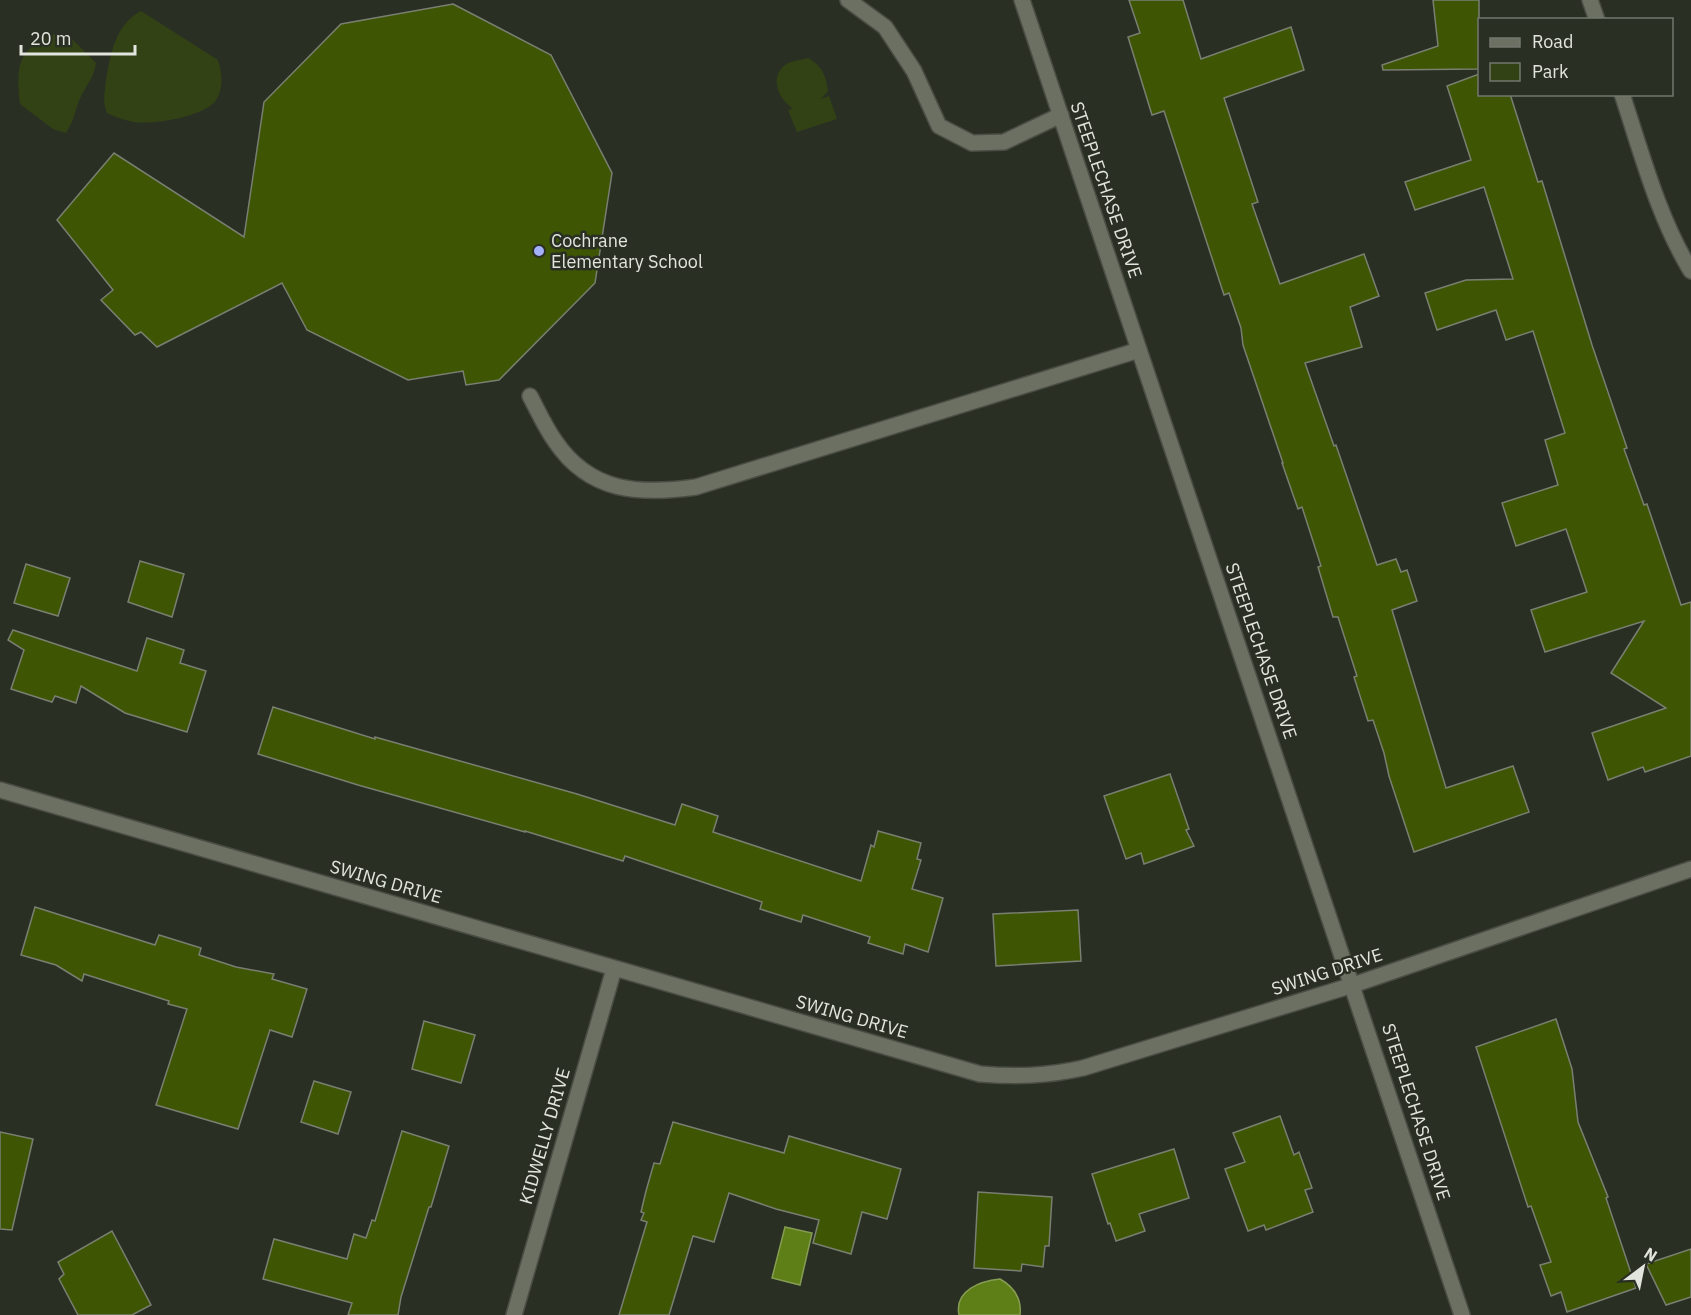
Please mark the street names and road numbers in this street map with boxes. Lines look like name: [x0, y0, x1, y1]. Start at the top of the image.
street label: STEEPLECHASE DRIVE: [1066, 99, 1147, 281]
street label: STEEPLECHASE DRIVE: [1221, 560, 1302, 742]
street label: SWING DRIVE: [327, 855, 445, 908]
street label: SWING DRIVE: [1268, 943, 1385, 1000]
street label: SWING DRIVE: [793, 990, 911, 1043]
street label: STEEPLECHASE DRIVE: [1377, 1020, 1456, 1203]
street label: KIDWELLY DRIVE: [514, 1065, 575, 1207]

